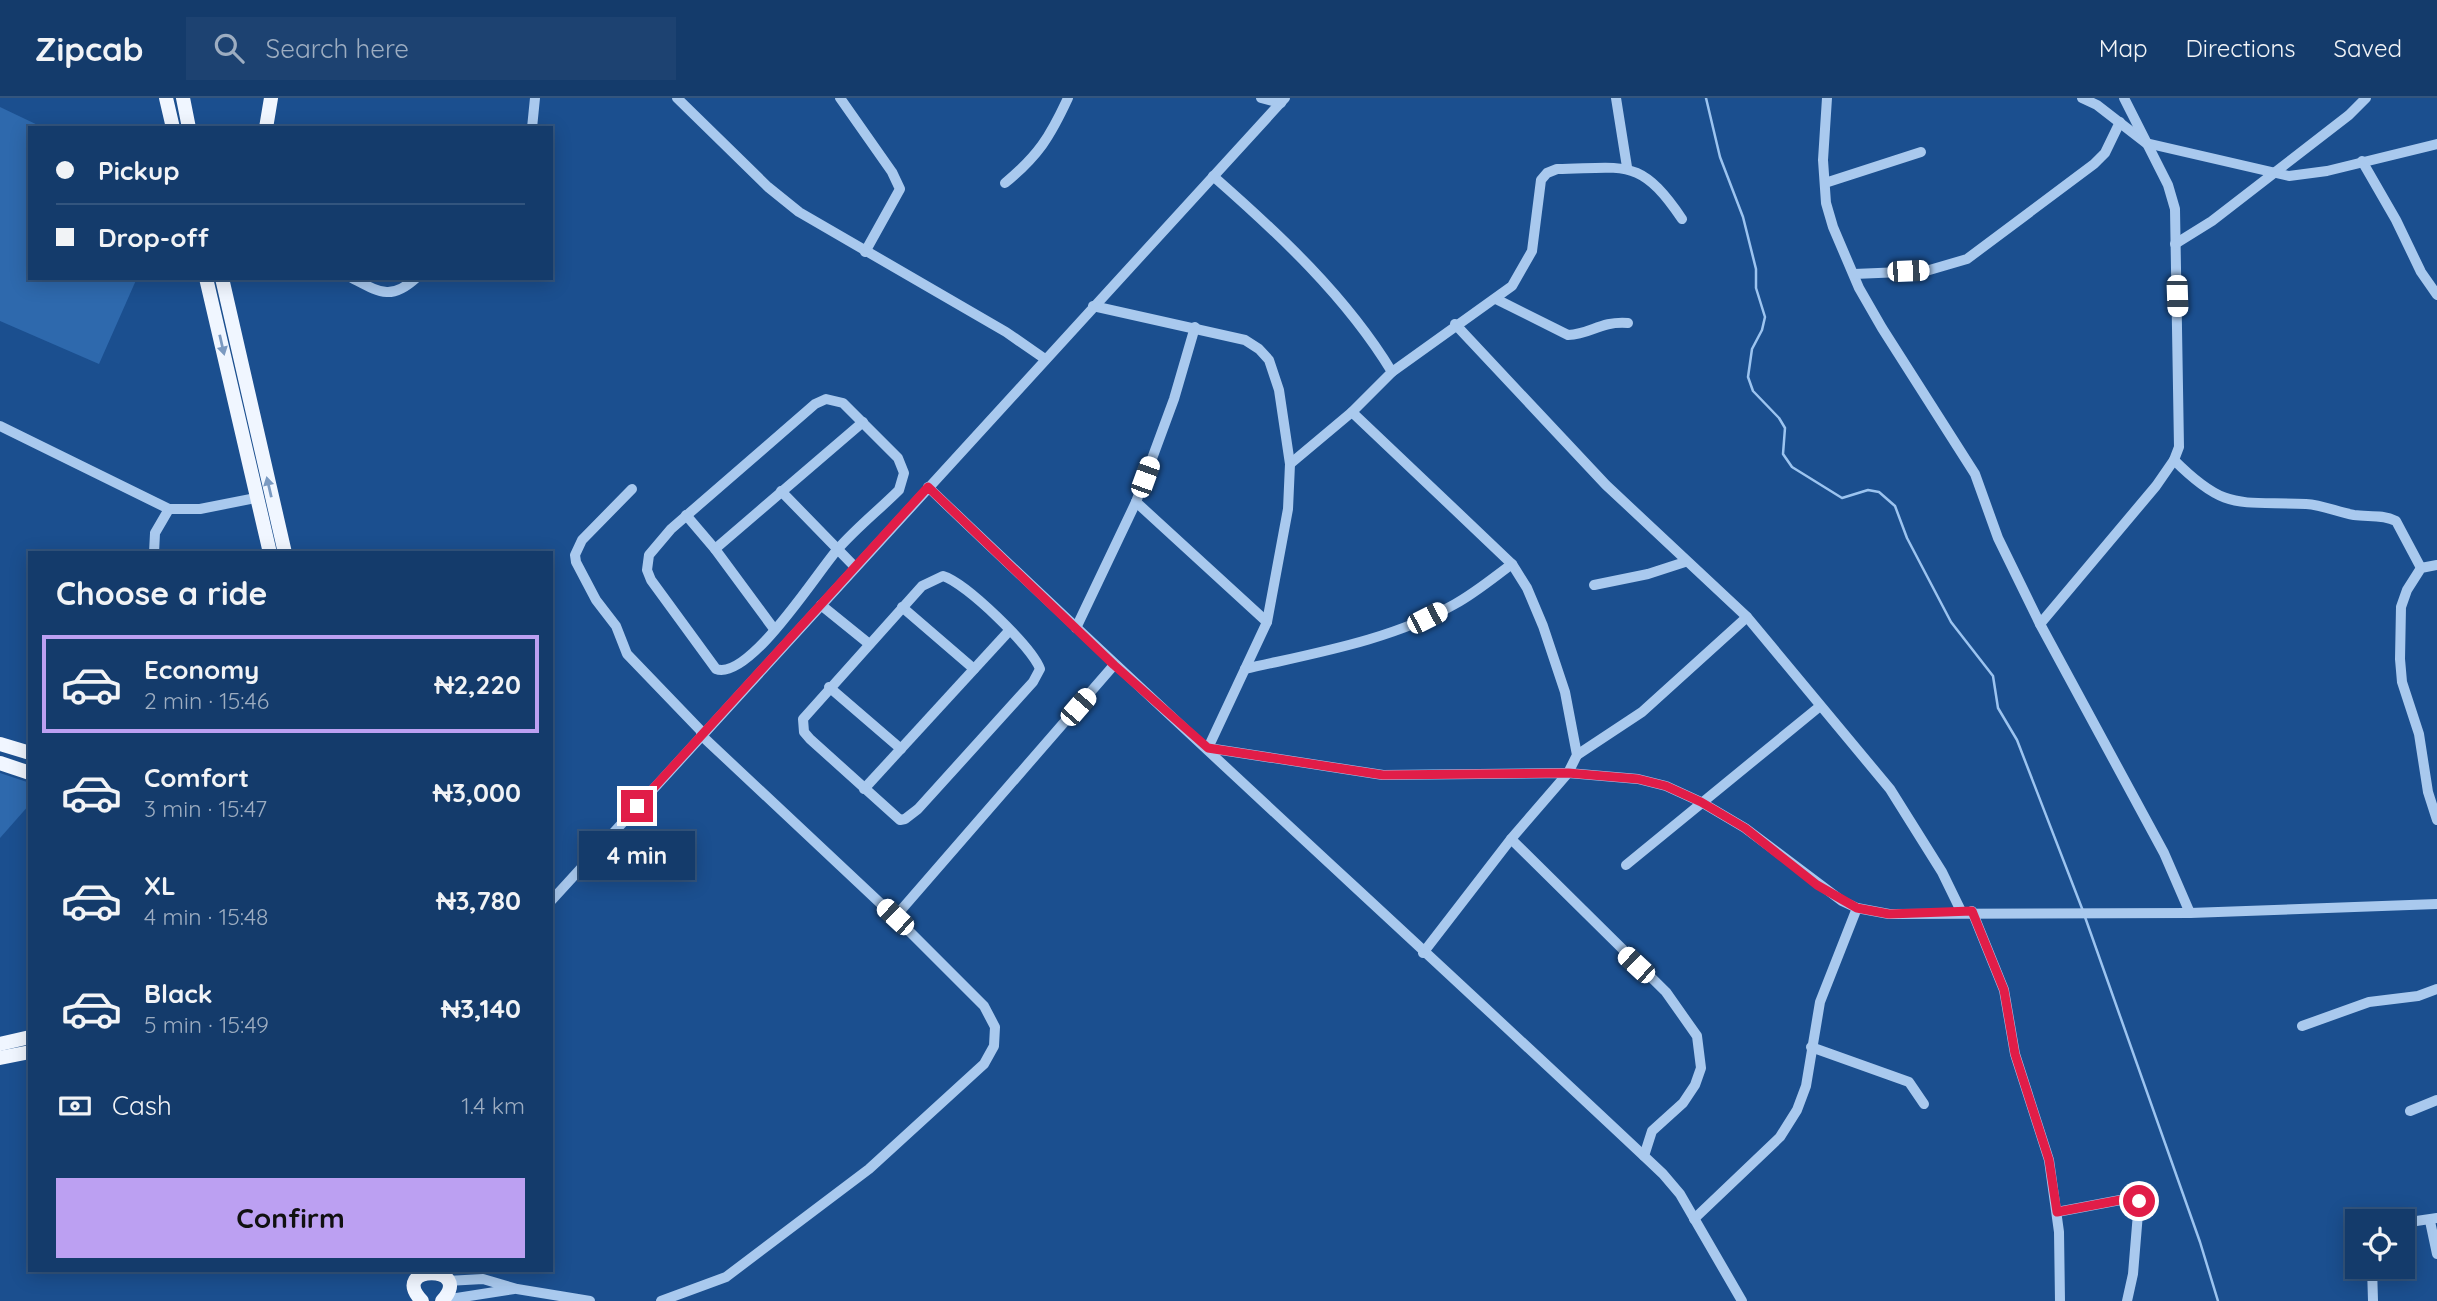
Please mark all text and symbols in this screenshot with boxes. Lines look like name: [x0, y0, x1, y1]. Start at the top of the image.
search box: [186, 17, 676, 80]
text: Zipcab: [35, 28, 144, 69]
icon: search: [210, 29, 248, 67]
text: Search here: [266, 32, 409, 65]
text: Map: [2099, 33, 2148, 63]
text: Directions: [2186, 33, 2296, 63]
text: Saved: [2334, 33, 2402, 63]
text: Pickup: [98, 154, 180, 187]
text: Drop-off: [98, 221, 209, 254]
car: [1887, 260, 1930, 282]
car: [2166, 275, 2189, 317]
one-way arrow: [217, 334, 228, 356]
car: [1128, 454, 1163, 500]
one-way arrow: [264, 476, 275, 498]
text: Choose a ride: [56, 573, 268, 613]
car: [1404, 599, 1451, 637]
icon: car: [60, 653, 123, 716]
text: Economy: [144, 653, 259, 686]
text: ₦2,220: [434, 668, 521, 701]
car: [1057, 684, 1100, 730]
text: 2 min · 15:46: [144, 686, 269, 715]
icon: car: [60, 761, 123, 824]
text: Comfort: [144, 761, 249, 794]
text: ₦3,000: [433, 776, 521, 809]
route end: [621, 790, 653, 822]
text: 3 min · 15:47: [144, 794, 267, 823]
callout: 4 min: [579, 830, 695, 880]
text: 4 min: [607, 841, 667, 870]
icon: car: [60, 869, 123, 932]
text: XL: [144, 869, 176, 902]
text: ₦3,780: [436, 884, 521, 917]
car: [873, 895, 918, 939]
text: 4 min · 15:48: [144, 902, 269, 931]
car: [1614, 943, 1659, 987]
icon: car: [60, 977, 123, 1040]
text: Black: [144, 977, 213, 1010]
text: ₦3,140: [441, 992, 521, 1025]
text: 5 min · 15:49: [144, 1010, 269, 1039]
icon: cash: [56, 1087, 94, 1125]
text: Cash: [112, 1089, 172, 1122]
text: 1.4 km: [461, 1091, 525, 1120]
button: Confirm: [56, 1178, 525, 1258]
route start: [2123, 1185, 2155, 1217]
map controls: [2345, 1209, 2415, 1279]
button: locate: [2345, 1209, 2415, 1279]

